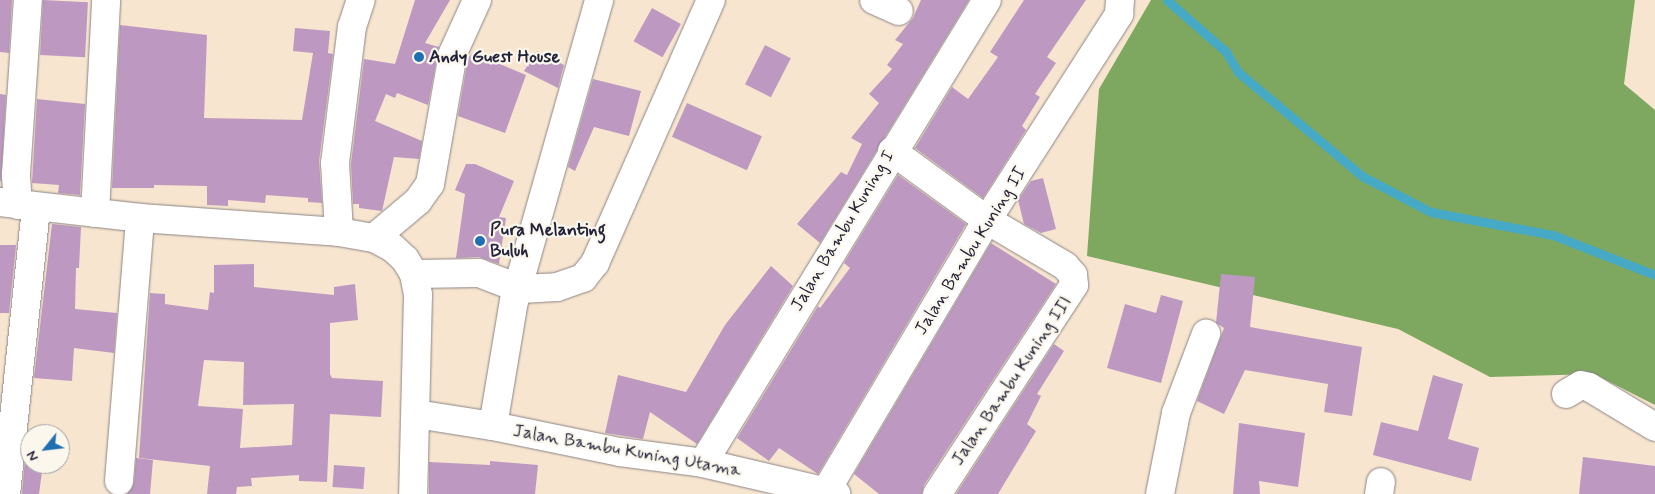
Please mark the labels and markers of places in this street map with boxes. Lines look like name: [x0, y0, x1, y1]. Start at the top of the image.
place label: Andy Guest House: [429, 46, 560, 68]
marker: Andy Guest House: [413, 51, 425, 63]
place label: Pura Melanting Buluh: [490, 220, 611, 262]
marker: Pura Melanting Buluh: [474, 235, 486, 247]

